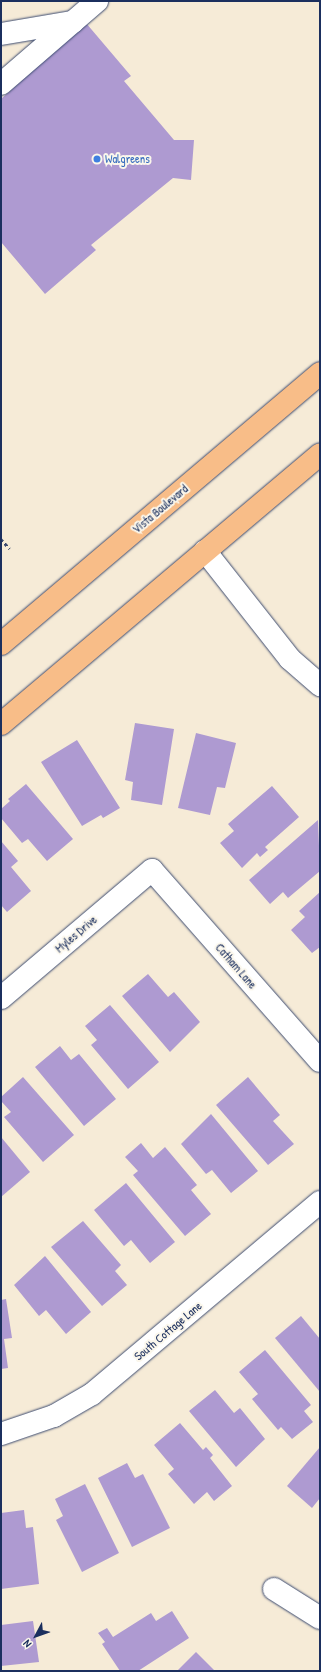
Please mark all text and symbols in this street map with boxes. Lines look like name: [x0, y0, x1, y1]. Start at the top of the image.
place label: Walgreens: [105, 152, 150, 166]
marker: Walgreens: [92, 154, 102, 164]
street label: Vista Boulevard: [129, 482, 191, 536]
street label: Myles Drive: [52, 912, 100, 956]
street label: Catham Lane: [212, 940, 260, 992]
street label: South Cottage Lane: [131, 1299, 205, 1363]
north arrow: [16, 1616, 56, 1656]
text: N: [20, 1637, 34, 1651]

